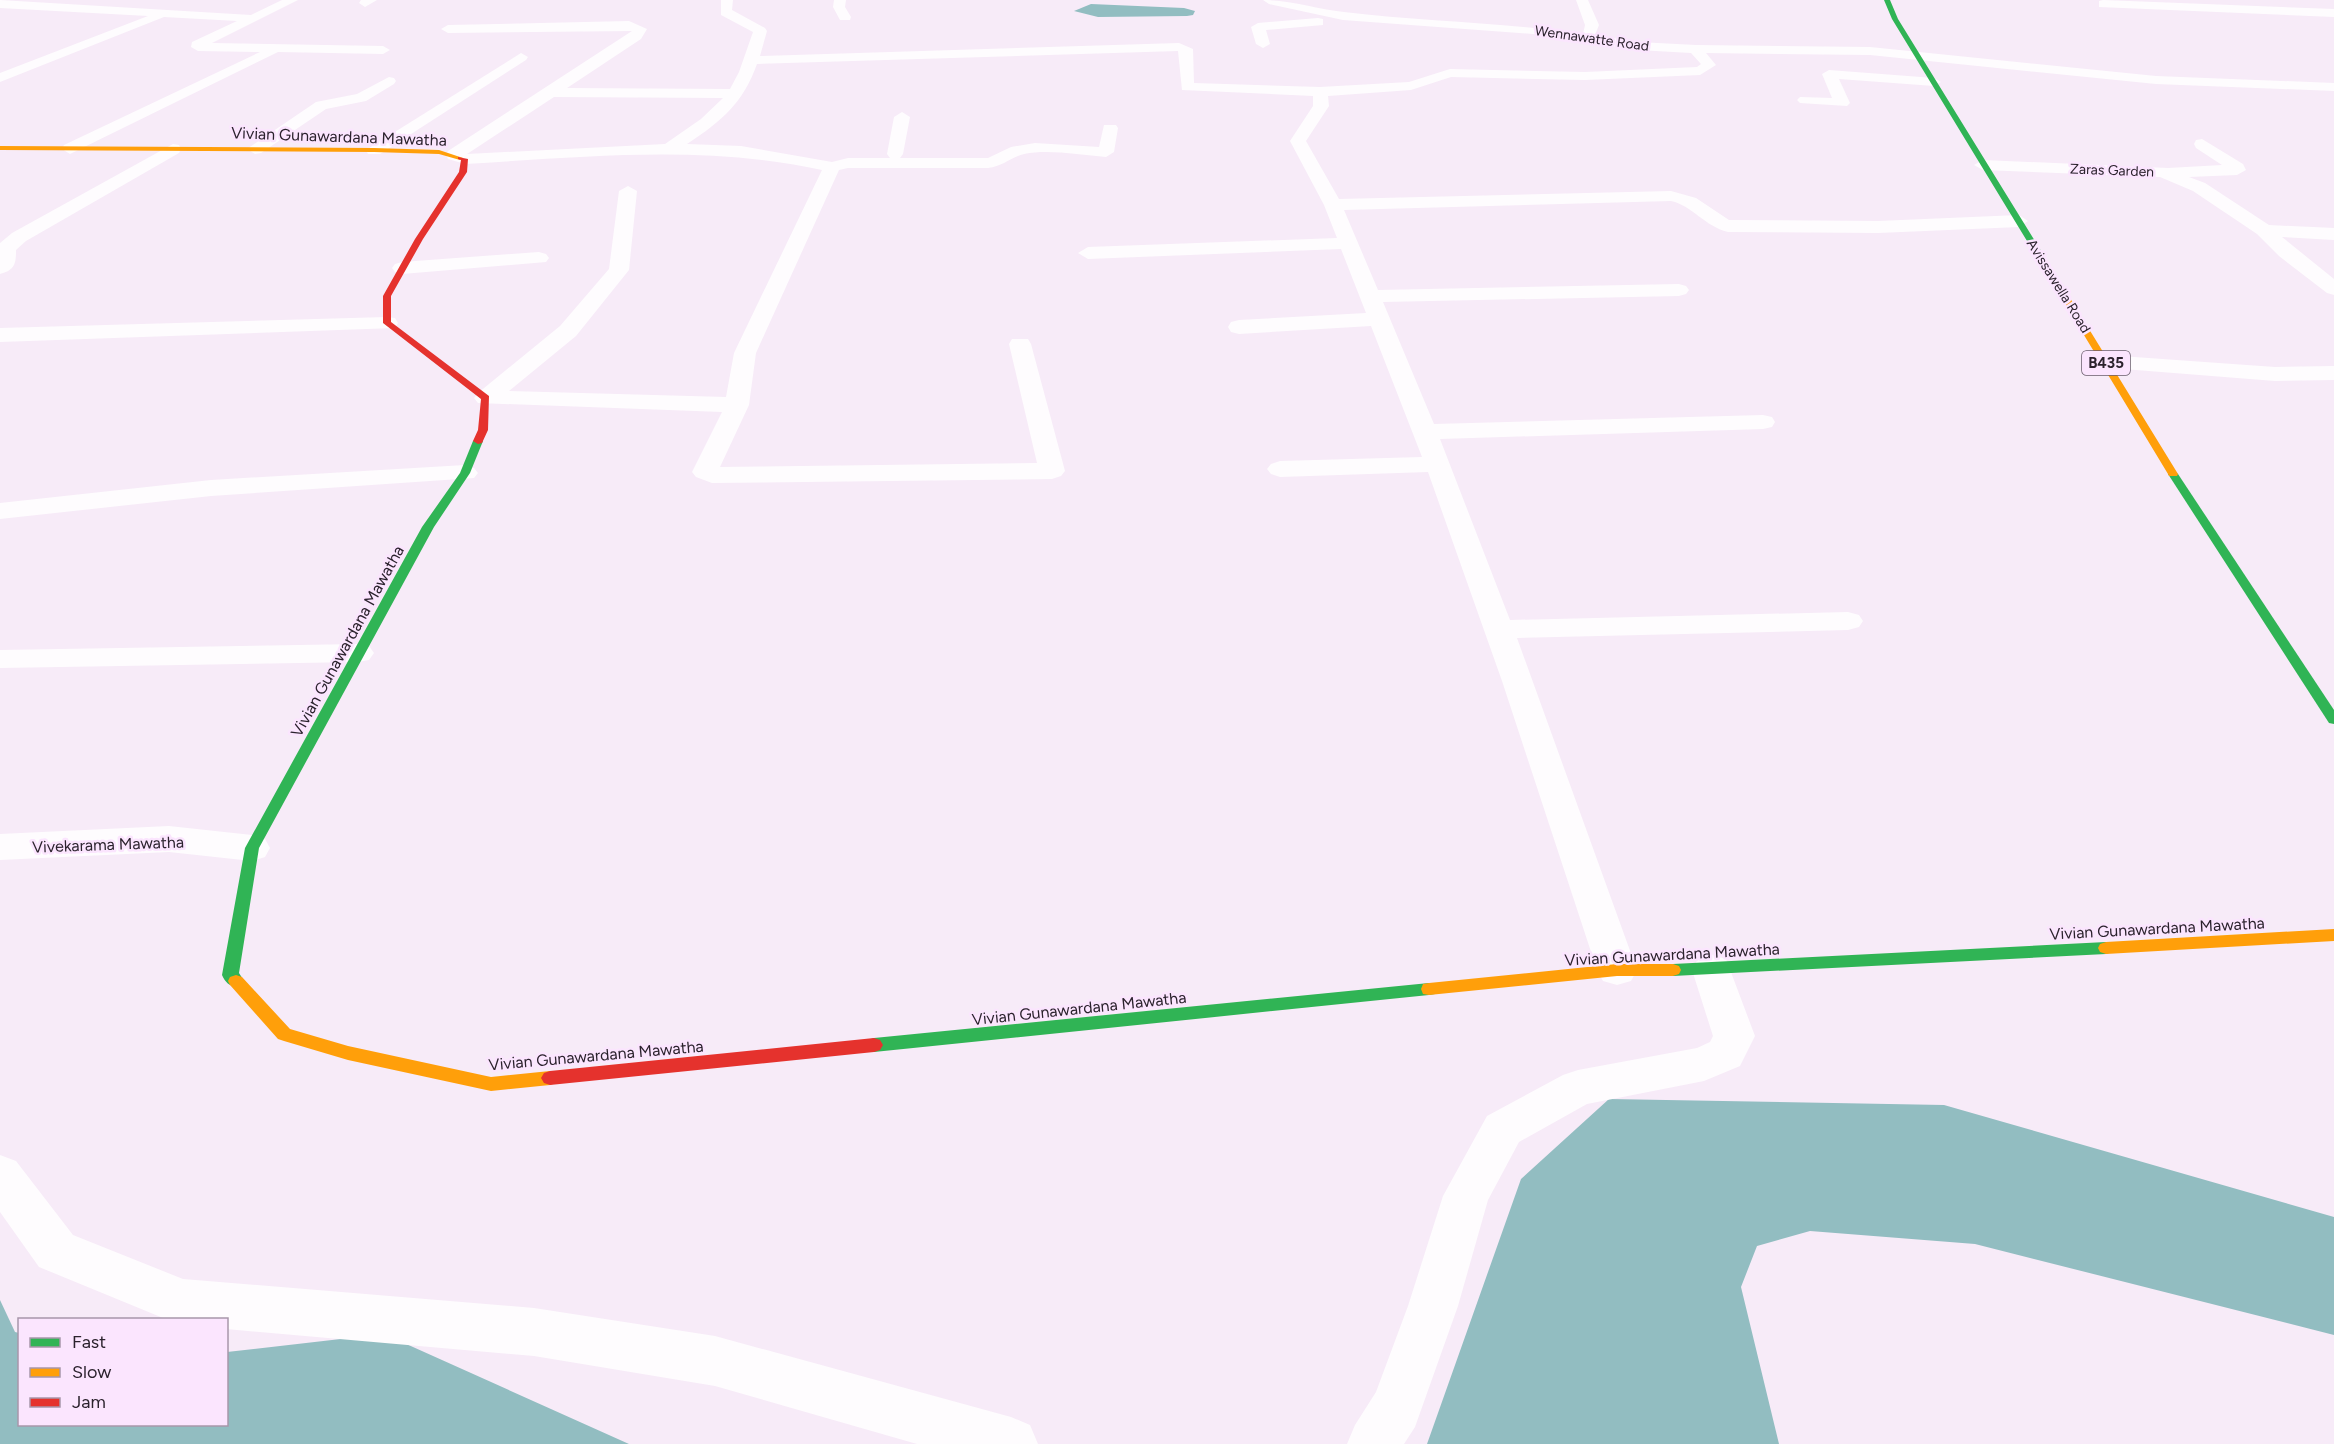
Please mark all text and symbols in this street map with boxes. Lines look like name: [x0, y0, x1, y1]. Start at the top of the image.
street label: Wennawatte Road: [1534, 22, 1650, 55]
street label: Vivian Gunawardana Mawatha: [231, 123, 447, 150]
street label: Zaras Garden: [2070, 161, 2155, 180]
street label: Avissawella Road: [2023, 236, 2094, 336]
road number: B435: [2082, 351, 2130, 375]
street label: Vivian Gunawardana Mawatha: [287, 542, 408, 740]
street label: Vivekarama Mawatha: [32, 832, 184, 857]
street label: Vivian Gunawardana Mawatha: [2049, 913, 2265, 944]
street label: Vivian Gunawardana Mawatha: [1564, 939, 1780, 970]
street label: Vivian Gunawardana Mawatha: [971, 988, 1187, 1029]
street label: Vivian Gunawardana Mawatha: [488, 1037, 704, 1074]
legend: [18, 1318, 228, 1426]
text: Fast: [72, 1331, 106, 1353]
text: Slow: [72, 1361, 111, 1383]
text: Jam: [72, 1391, 106, 1413]

